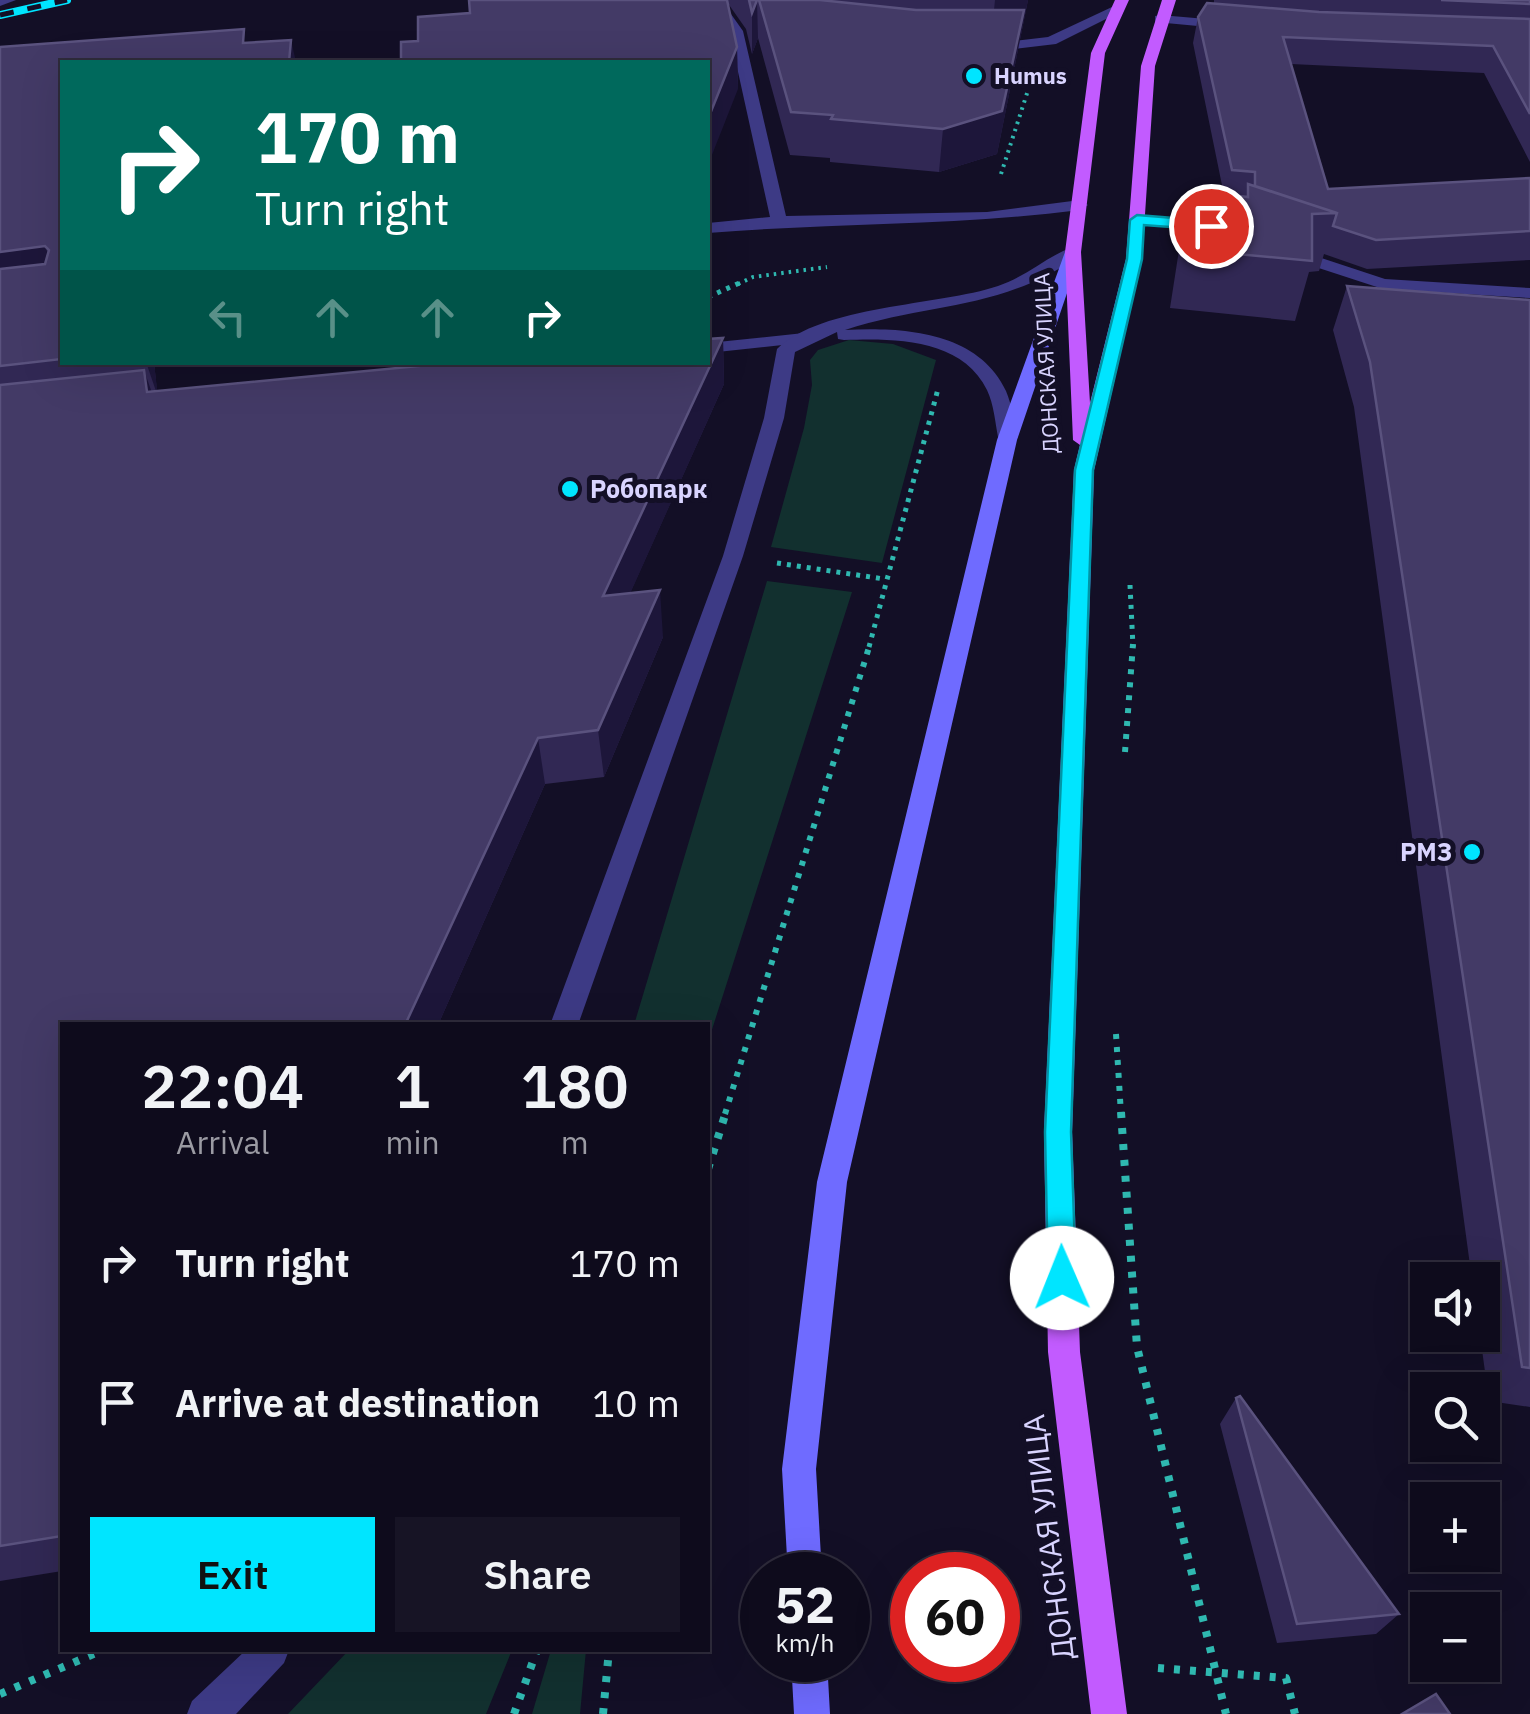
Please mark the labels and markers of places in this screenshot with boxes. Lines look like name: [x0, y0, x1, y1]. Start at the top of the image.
place label: Humus: [994, 61, 1067, 90]
marker: Humus: [963, 65, 985, 87]
pin: [1169, 184, 1254, 269]
place label: Робопарк: [590, 472, 707, 505]
marker: Робопарк: [559, 478, 581, 500]
place label: РМЗ: [1400, 835, 1452, 868]
marker: РМЗ: [1461, 841, 1483, 863]

